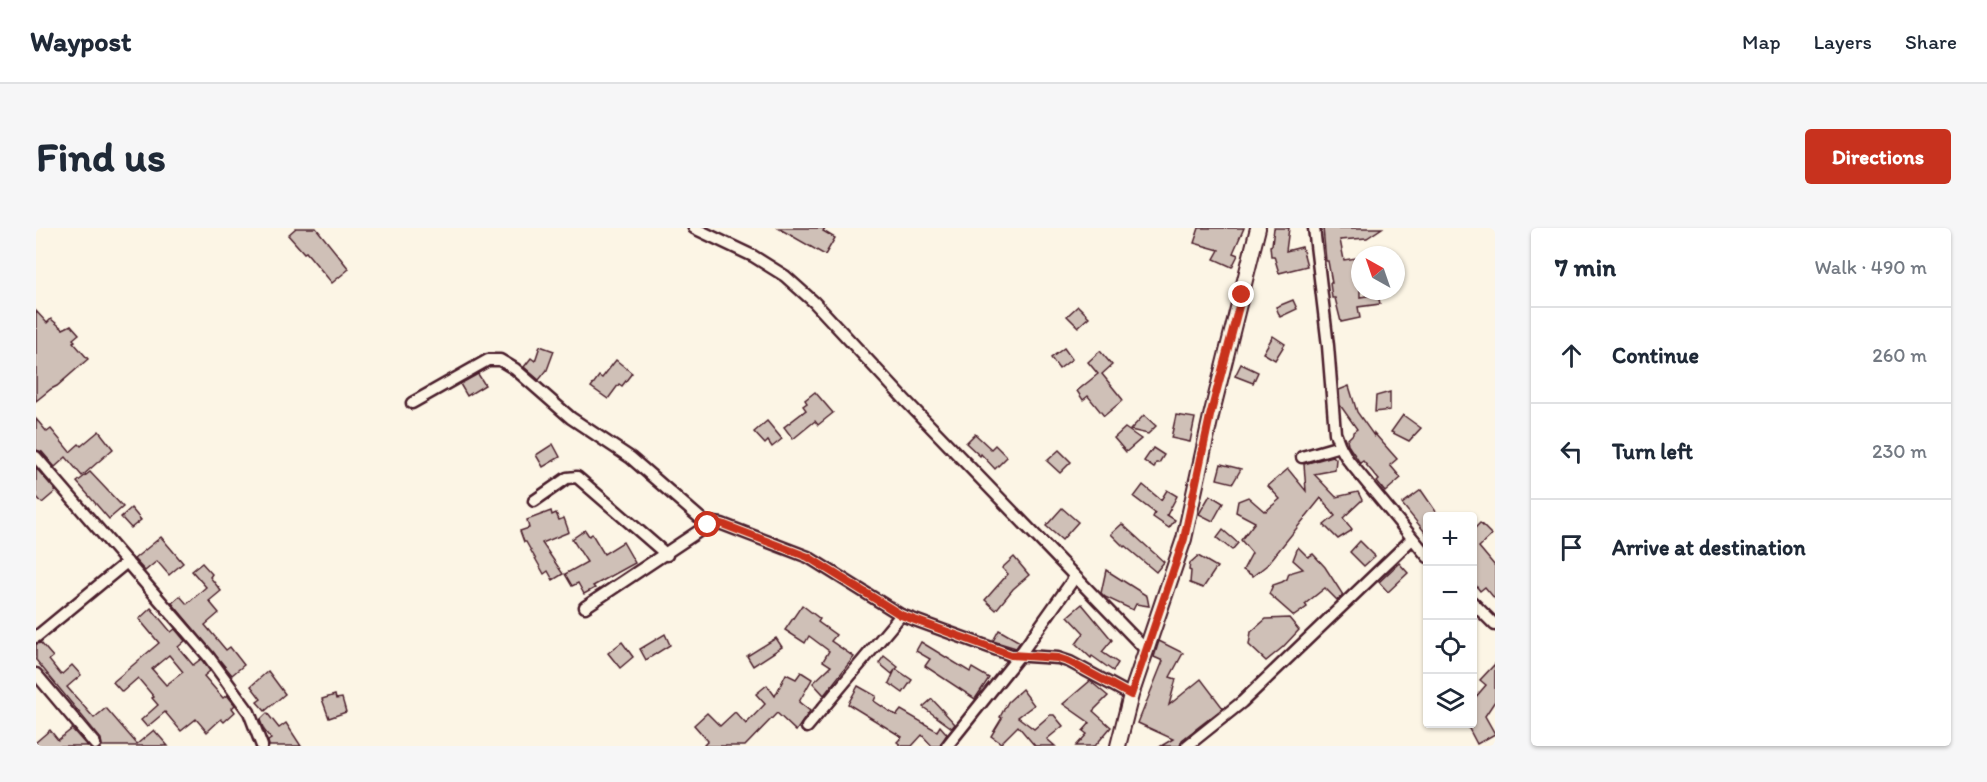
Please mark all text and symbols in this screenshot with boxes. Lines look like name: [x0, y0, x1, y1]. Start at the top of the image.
text: Waypost: [30, 24, 132, 58]
text: Map: [1742, 29, 1781, 54]
text: Layers: [1814, 29, 1872, 54]
text: Share: [1905, 29, 1957, 54]
button: Directions: [1805, 129, 1951, 184]
text: Find us: [36, 131, 166, 182]
north arrow: [1351, 246, 1405, 300]
text: 7 min: [1555, 251, 1616, 283]
text: Walk · 490 m: [1814, 255, 1927, 279]
route end: [1228, 281, 1254, 307]
icon: ahead: [1555, 339, 1588, 372]
text: Continue: [1612, 342, 1699, 369]
text: 260 m: [1872, 343, 1927, 367]
icon: left: [1555, 435, 1588, 468]
text: Turn left: [1612, 438, 1693, 465]
text: 230 m: [1872, 439, 1927, 463]
route start: [694, 511, 720, 537]
map controls: [1423, 512, 1477, 728]
button: +: [1423, 512, 1477, 566]
icon: arrive: [1555, 531, 1588, 564]
text: Arrive at destination: [1612, 534, 1806, 561]
button: −: [1423, 566, 1477, 620]
button: locate: [1423, 620, 1477, 674]
button: layers: [1423, 674, 1477, 728]

